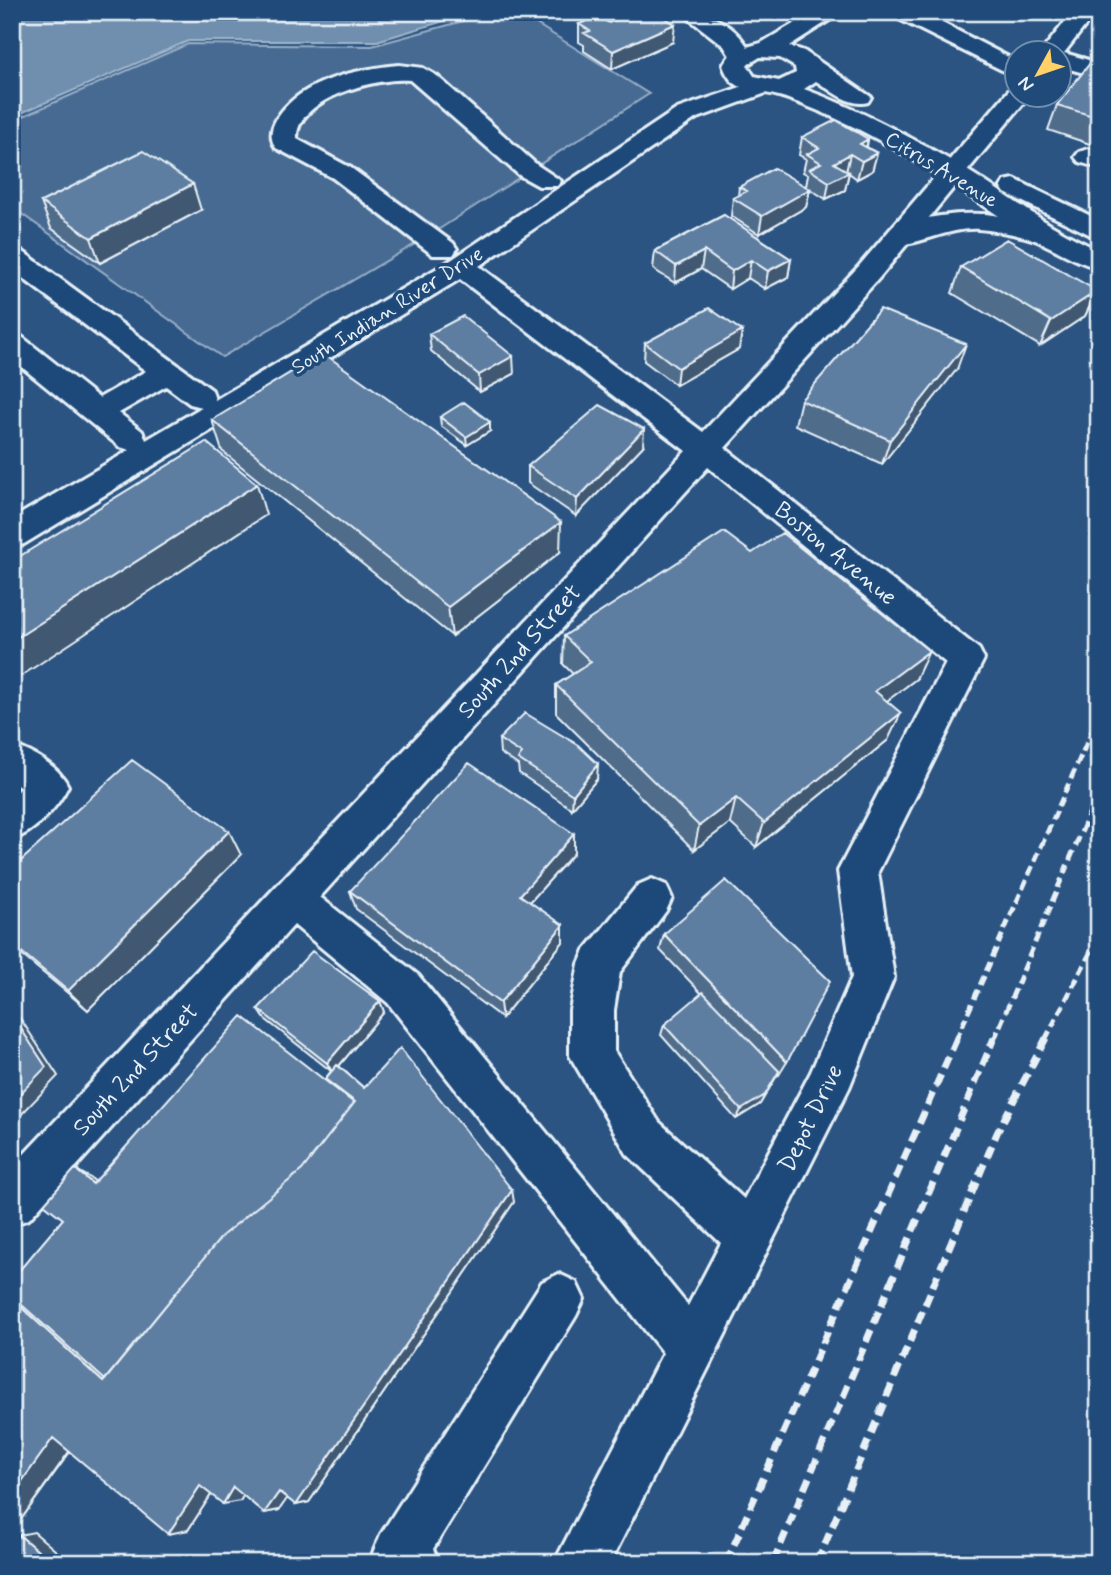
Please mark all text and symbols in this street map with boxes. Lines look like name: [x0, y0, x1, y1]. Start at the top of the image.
north arrow: [1002, 38, 1072, 108]
text: N: [1012, 71, 1040, 97]
street label: Citrus Avenue: [880, 125, 1003, 215]
street label: South Indian River Drive: [286, 240, 489, 381]
street label: Boston Avenue: [767, 495, 903, 613]
street label: South 2nd Street: [451, 578, 589, 726]
street label: South 2nd Street: [66, 997, 206, 1143]
street label: Depot Drive: [772, 1060, 851, 1178]

